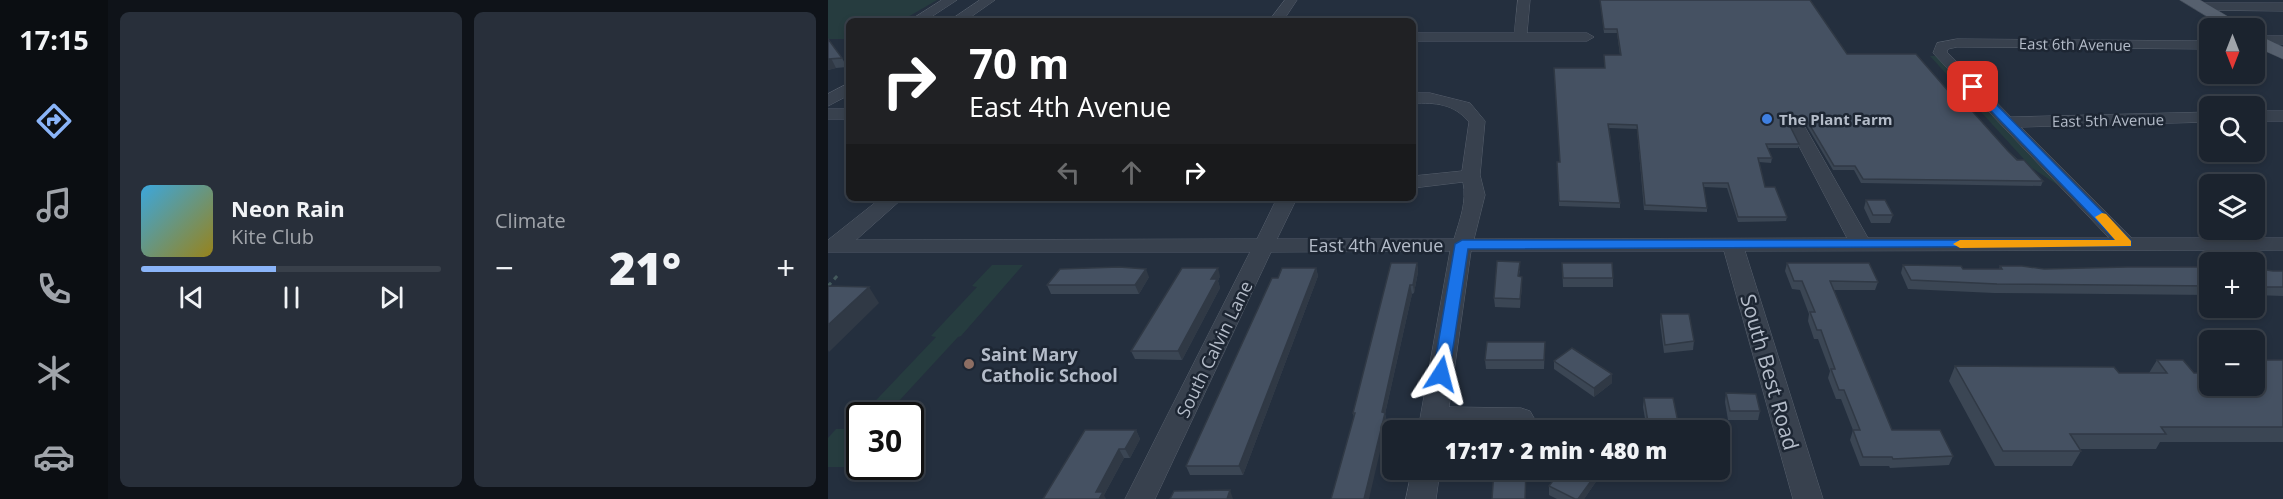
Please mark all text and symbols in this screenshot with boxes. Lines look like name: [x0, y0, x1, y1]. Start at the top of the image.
north arrow: [2199, 18, 2265, 84]
map controls: [2199, 18, 2265, 396]
text: 17:15: [19, 21, 89, 58]
street label: East 6th Avenue: [2019, 33, 2131, 55]
text: 70 m: [969, 34, 1069, 91]
icon: right: [870, 42, 948, 120]
pin: [1947, 61, 1998, 112]
icon: arrive: [1956, 70, 1989, 103]
text: East 4th Avenue: [969, 88, 1171, 125]
button: search: [2199, 96, 2265, 162]
icon: directions: [33, 100, 75, 142]
place label: The Plant Farm: [1779, 109, 1892, 129]
street label: East 5th Avenue: [2052, 109, 2164, 131]
marker: The Plant Farm: [1760, 112, 1774, 126]
icon: left: [1052, 156, 1085, 189]
icon: ahead: [1115, 156, 1148, 189]
icon: right: [1178, 156, 1211, 189]
button: layers: [2199, 174, 2265, 240]
icon: music: [33, 184, 75, 226]
text: Neon Rain: [231, 193, 345, 223]
text: Climate: [495, 207, 566, 234]
text: Kite Club: [231, 223, 314, 250]
street label: East 4th Avenue: [1309, 233, 1443, 257]
text: 21°: [609, 237, 681, 298]
text: −: [495, 245, 514, 290]
text: +: [776, 245, 795, 290]
button: +: [2199, 252, 2265, 318]
icon: phone: [33, 268, 75, 310]
street label: South Calvin Lane: [1170, 277, 1258, 421]
icon: previous: [175, 281, 208, 314]
icon: pause: [275, 281, 308, 314]
icon: next: [375, 281, 408, 314]
street label: South Best Road: [1734, 291, 1806, 453]
button: −: [2199, 330, 2265, 396]
place label: Saint Mary Catholic School: [981, 342, 1118, 387]
position arrow: [1409, 342, 1473, 406]
icon: climate: [33, 352, 75, 394]
marker: Saint Mary Catholic School: [962, 357, 976, 371]
speed limit sign: 30: [846, 402, 924, 480]
text: 17:17 · 2 min · 480 m: [1445, 435, 1667, 465]
icon: car: [33, 436, 75, 478]

